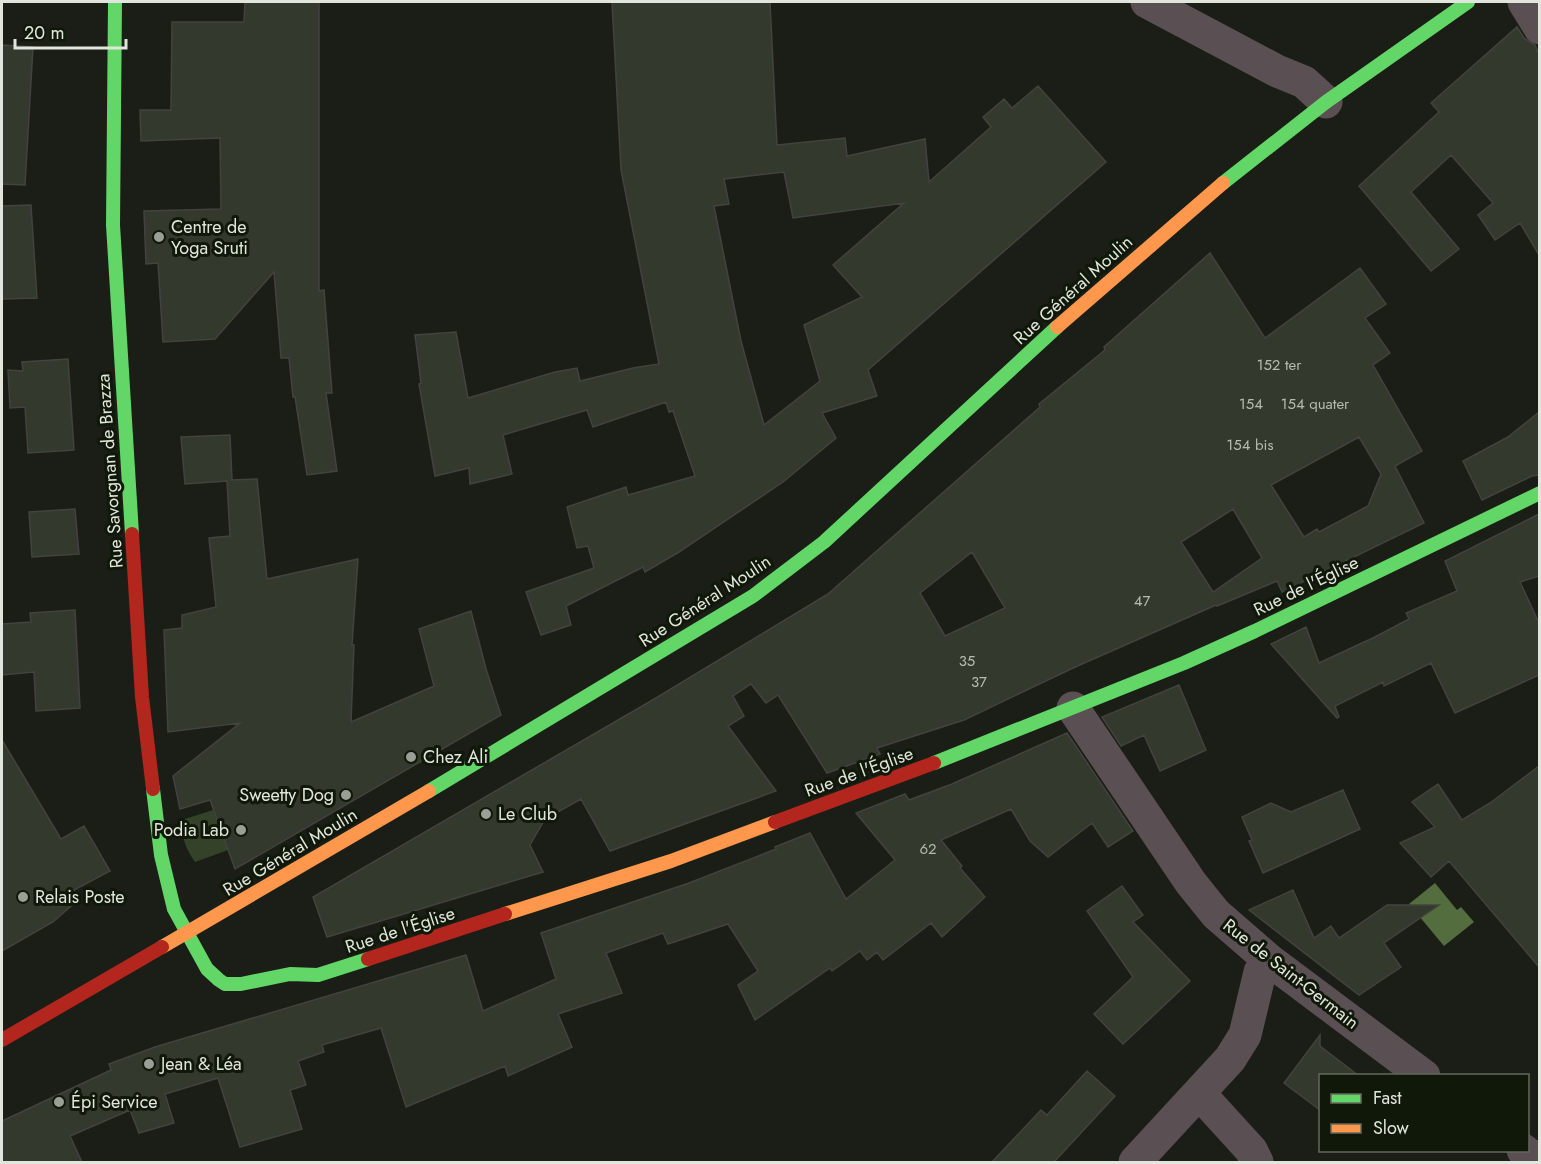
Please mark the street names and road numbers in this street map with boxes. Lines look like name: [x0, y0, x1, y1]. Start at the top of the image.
street label: Rue Général Moulin: [1008, 229, 1138, 351]
street label: Rue Savorgnan de Brazza: [90, 373, 130, 569]
street label: Rue Général Moulin: [634, 549, 776, 653]
street label: Rue de l'Église: [1249, 549, 1363, 623]
street label: Rue de l'Église: [801, 740, 917, 804]
street label: Rue Général Moulin: [218, 802, 362, 902]
street label: Rue de l'Église: [342, 900, 458, 960]
street label: Rue de Saint-Germain: [1218, 913, 1364, 1035]

